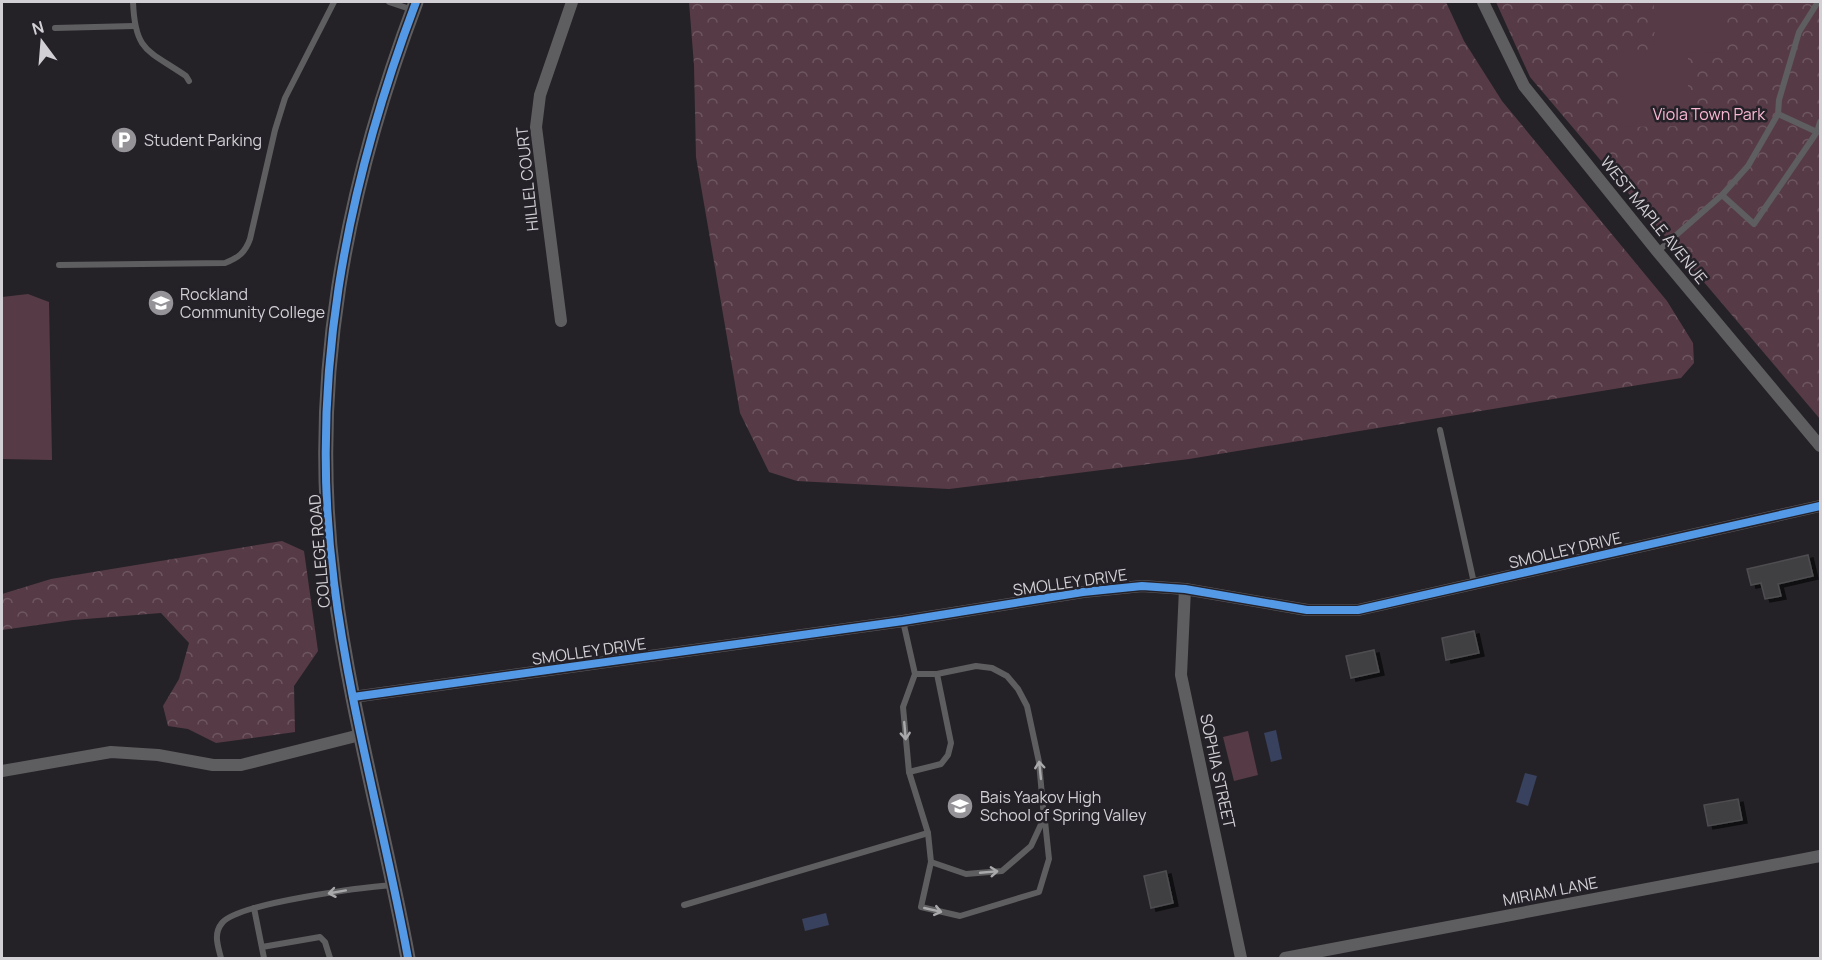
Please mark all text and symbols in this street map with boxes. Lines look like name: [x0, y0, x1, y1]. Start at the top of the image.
north arrow: [12, 12, 72, 72]
text: N: [29, 15, 46, 40]
park label: Viola Town Park: [1653, 103, 1766, 125]
parking icon: Student Parking: [109, 125, 139, 155]
street label: HILLEL COURT: [511, 125, 543, 232]
place label: Student Parking: [144, 129, 262, 151]
street label: WEST MAPLE AVENUE: [1596, 151, 1712, 289]
place label: Rockland Community College: [180, 283, 325, 323]
school or university icon: Rockland Community College: [146, 288, 176, 318]
street label: COLLEGE ROAD: [303, 493, 335, 609]
street label: SMOLLEY DRIVE: [1506, 526, 1624, 574]
street label: SMOLLEY DRIVE: [1011, 563, 1129, 601]
street label: SMOLLEY DRIVE: [530, 632, 648, 670]
street label: SOPHIA STREET: [1195, 712, 1241, 831]
one-way arrow: [900, 720, 911, 740]
one-way arrow: [1034, 761, 1045, 780]
place label: Bais Yaakov High School of Spring Valley: [980, 786, 1147, 826]
school or university icon: Bais Yaakov High School of Spring Valley: [945, 791, 975, 821]
one-way arrow: [979, 866, 999, 877]
street label: MIRIAM LANE: [1501, 871, 1599, 911]
one-way arrow: [327, 887, 347, 898]
one-way arrow: [923, 904, 942, 916]

